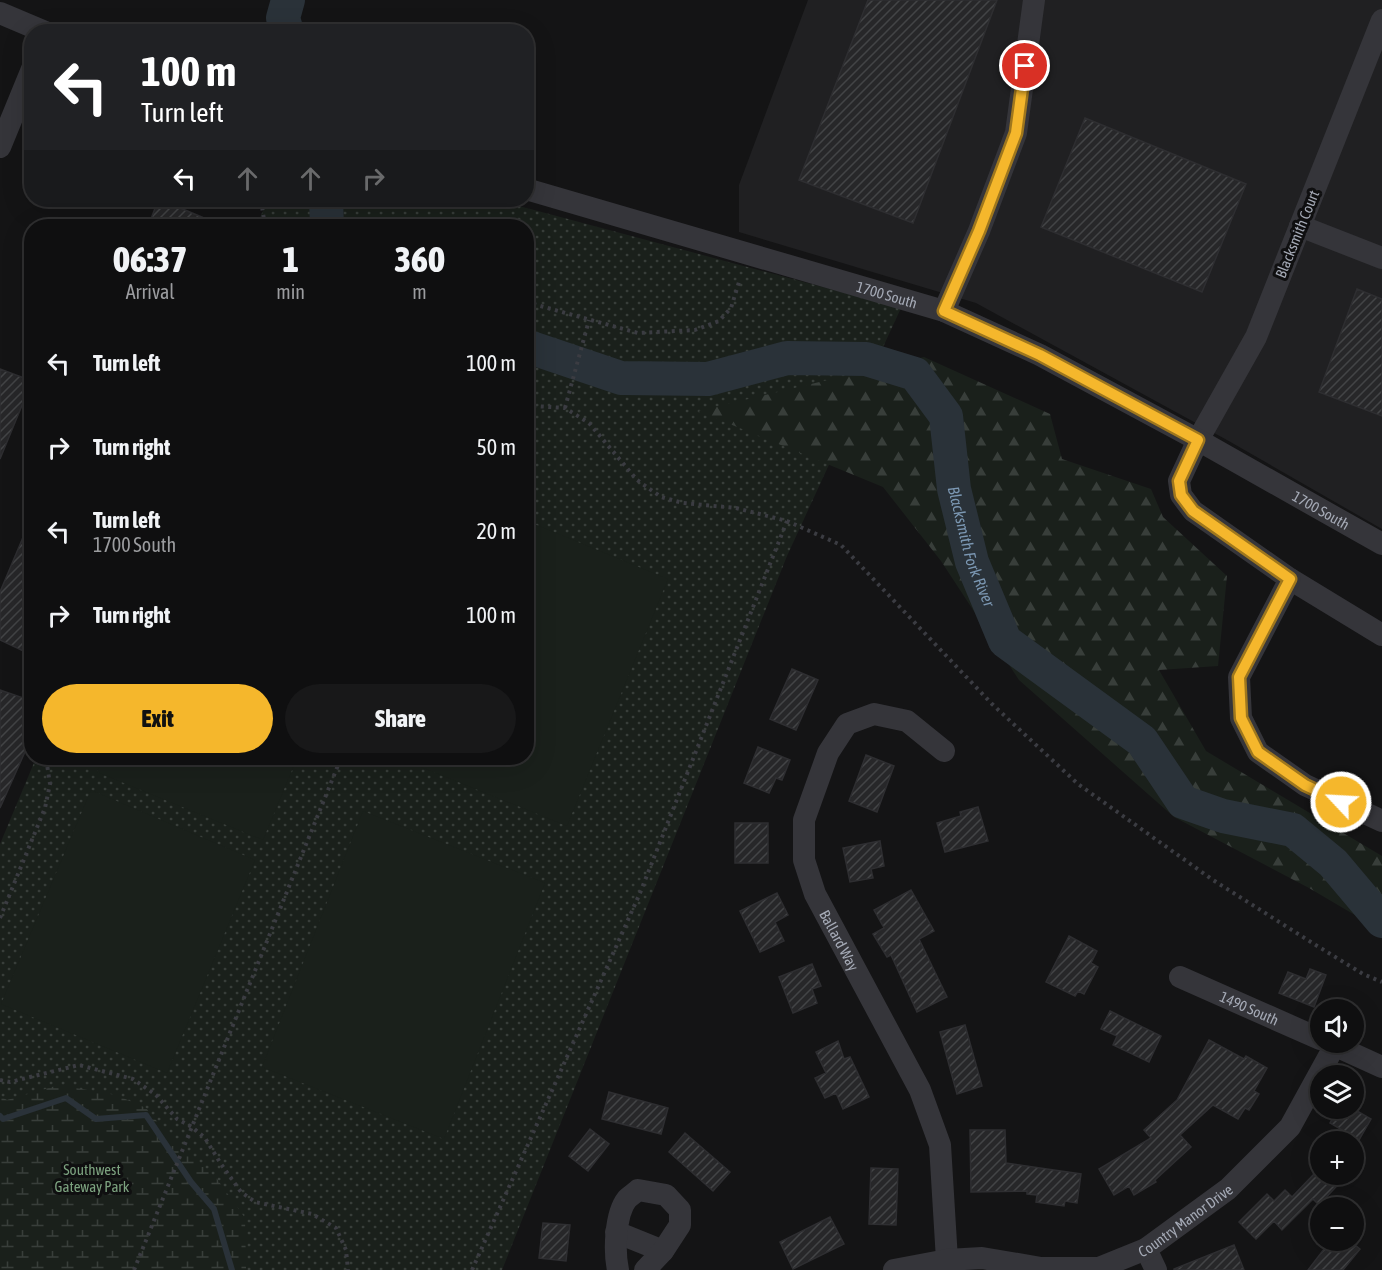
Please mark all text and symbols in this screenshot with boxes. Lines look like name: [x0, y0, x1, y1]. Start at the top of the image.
pin: [999, 40, 1050, 91]
text: 100 m: [141, 47, 236, 95]
icon: left: [42, 48, 120, 126]
icon: arrive: [1008, 49, 1041, 82]
text: Turn left: [141, 97, 224, 128]
icon: left: [168, 162, 201, 195]
icon: ahead: [231, 162, 264, 195]
icon: ahead: [294, 162, 327, 195]
icon: right: [357, 162, 390, 195]
street label: Blacksmith Court: [1272, 188, 1322, 280]
text: 06:37: [113, 238, 187, 280]
text: 1: [282, 238, 299, 280]
text: 360: [394, 238, 445, 280]
street label: 1700 South: [855, 277, 919, 311]
text: Arrival: [126, 280, 175, 303]
text: min: [276, 280, 305, 303]
text: m: [412, 280, 427, 303]
icon: left: [42, 347, 75, 380]
text: Turn left: [93, 350, 160, 376]
text: 100 m: [466, 350, 516, 376]
icon: right: [42, 431, 75, 464]
text: Turn right: [93, 434, 170, 460]
text: 50 m: [476, 434, 516, 460]
water label: Blacksmith Fork River: [945, 484, 999, 611]
street label: 1700 South: [1290, 487, 1353, 532]
text: Turn left: [93, 507, 160, 533]
icon: left: [42, 515, 75, 548]
text: 20 m: [476, 518, 516, 544]
text: 1700 South: [93, 533, 176, 556]
icon: right: [42, 599, 75, 632]
text: Turn right: [93, 602, 170, 628]
text: 100 m: [466, 602, 516, 628]
button: Exit: [42, 684, 273, 753]
button: Share: [285, 684, 516, 753]
position arrow: [1309, 770, 1373, 834]
street label: Ballard Way: [817, 907, 863, 973]
street label: 1490 South: [1217, 987, 1282, 1028]
map controls: [1310, 999, 1364, 1251]
button: sound: [1310, 999, 1364, 1053]
button: layers: [1310, 1065, 1364, 1119]
button: +: [1310, 1131, 1364, 1185]
park label: Southwest Gateway Park: [55, 1161, 130, 1195]
street label: Country Manor Drive: [1136, 1180, 1236, 1260]
button: −: [1310, 1197, 1364, 1251]

